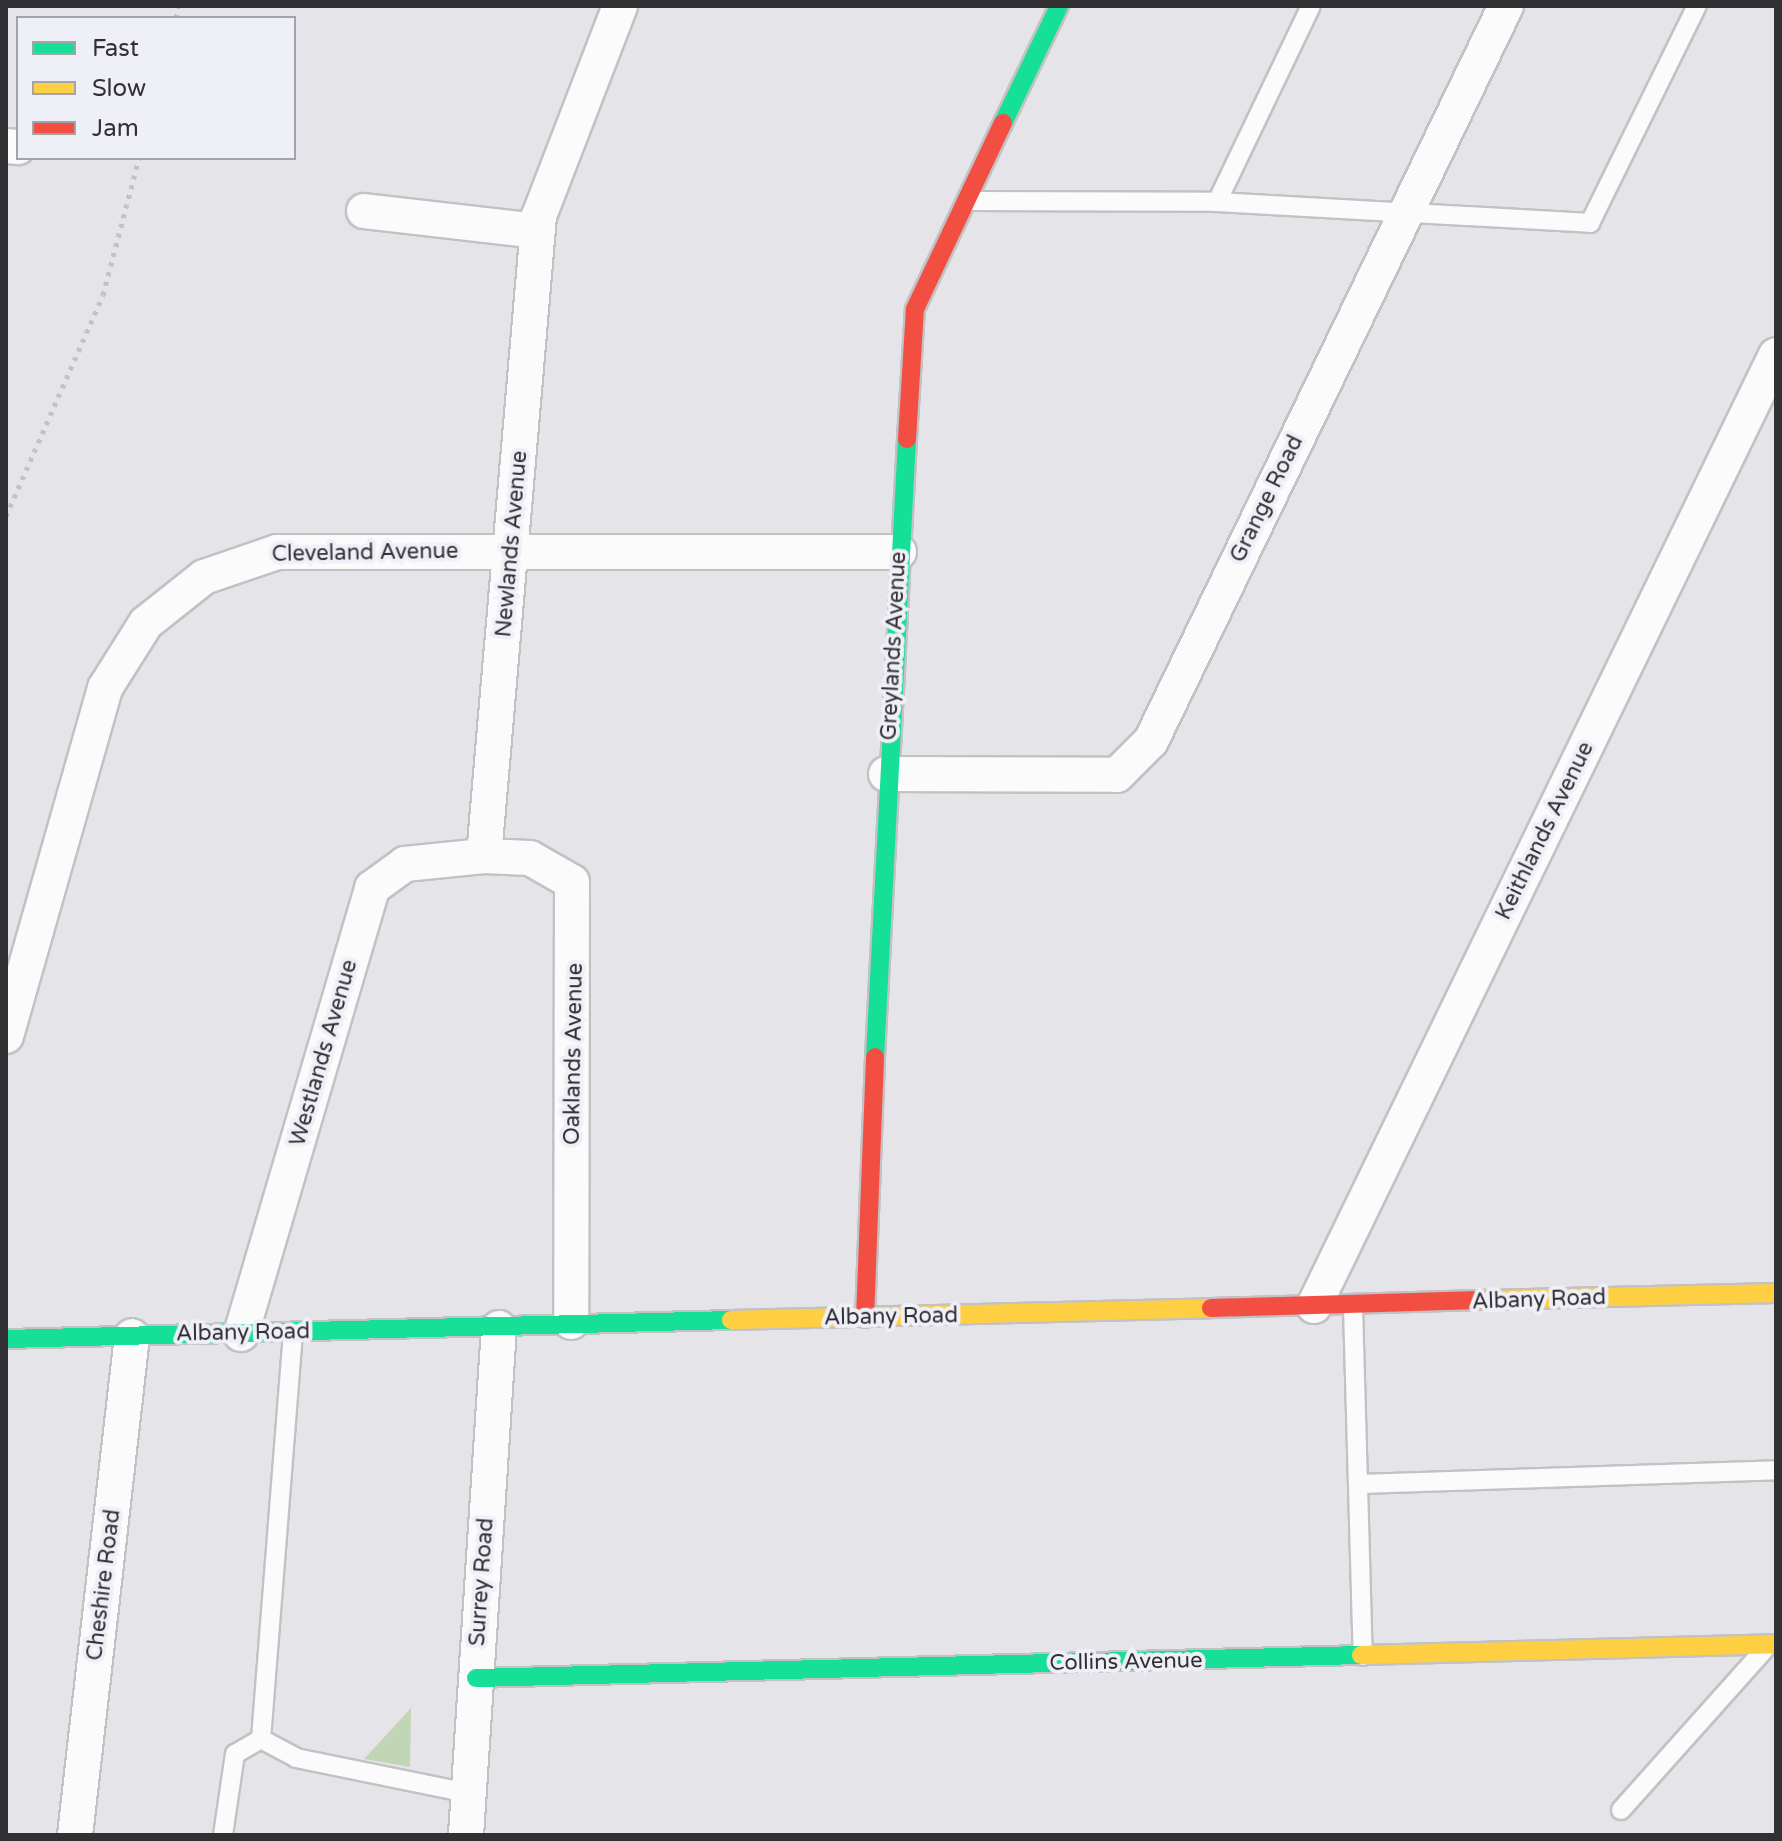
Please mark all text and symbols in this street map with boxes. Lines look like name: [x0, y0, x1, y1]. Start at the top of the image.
legend: [16, 16, 296, 160]
text: Fast: [92, 34, 139, 63]
text: Slow: [92, 74, 146, 103]
text: Jam: [92, 114, 139, 143]
street label: Grange Road: [1225, 431, 1309, 567]
street label: Newlands Avenue: [491, 450, 533, 638]
street label: Cleveland Avenue: [271, 538, 459, 568]
street label: Greylands Avenue: [876, 551, 912, 741]
street label: Keithlands Avenue: [1490, 738, 1600, 924]
street label: Westlands Avenue: [285, 957, 363, 1149]
street label: Oaklands Avenue: [559, 963, 589, 1145]
street label: Albany Road: [1472, 1284, 1606, 1316]
street label: Albany Road: [824, 1303, 958, 1331]
street label: Albany Road: [176, 1319, 310, 1347]
street label: Cheshire Road: [82, 1508, 126, 1662]
street label: Surrey Road: [464, 1517, 500, 1647]
street label: Collins Avenue: [1049, 1647, 1203, 1677]

